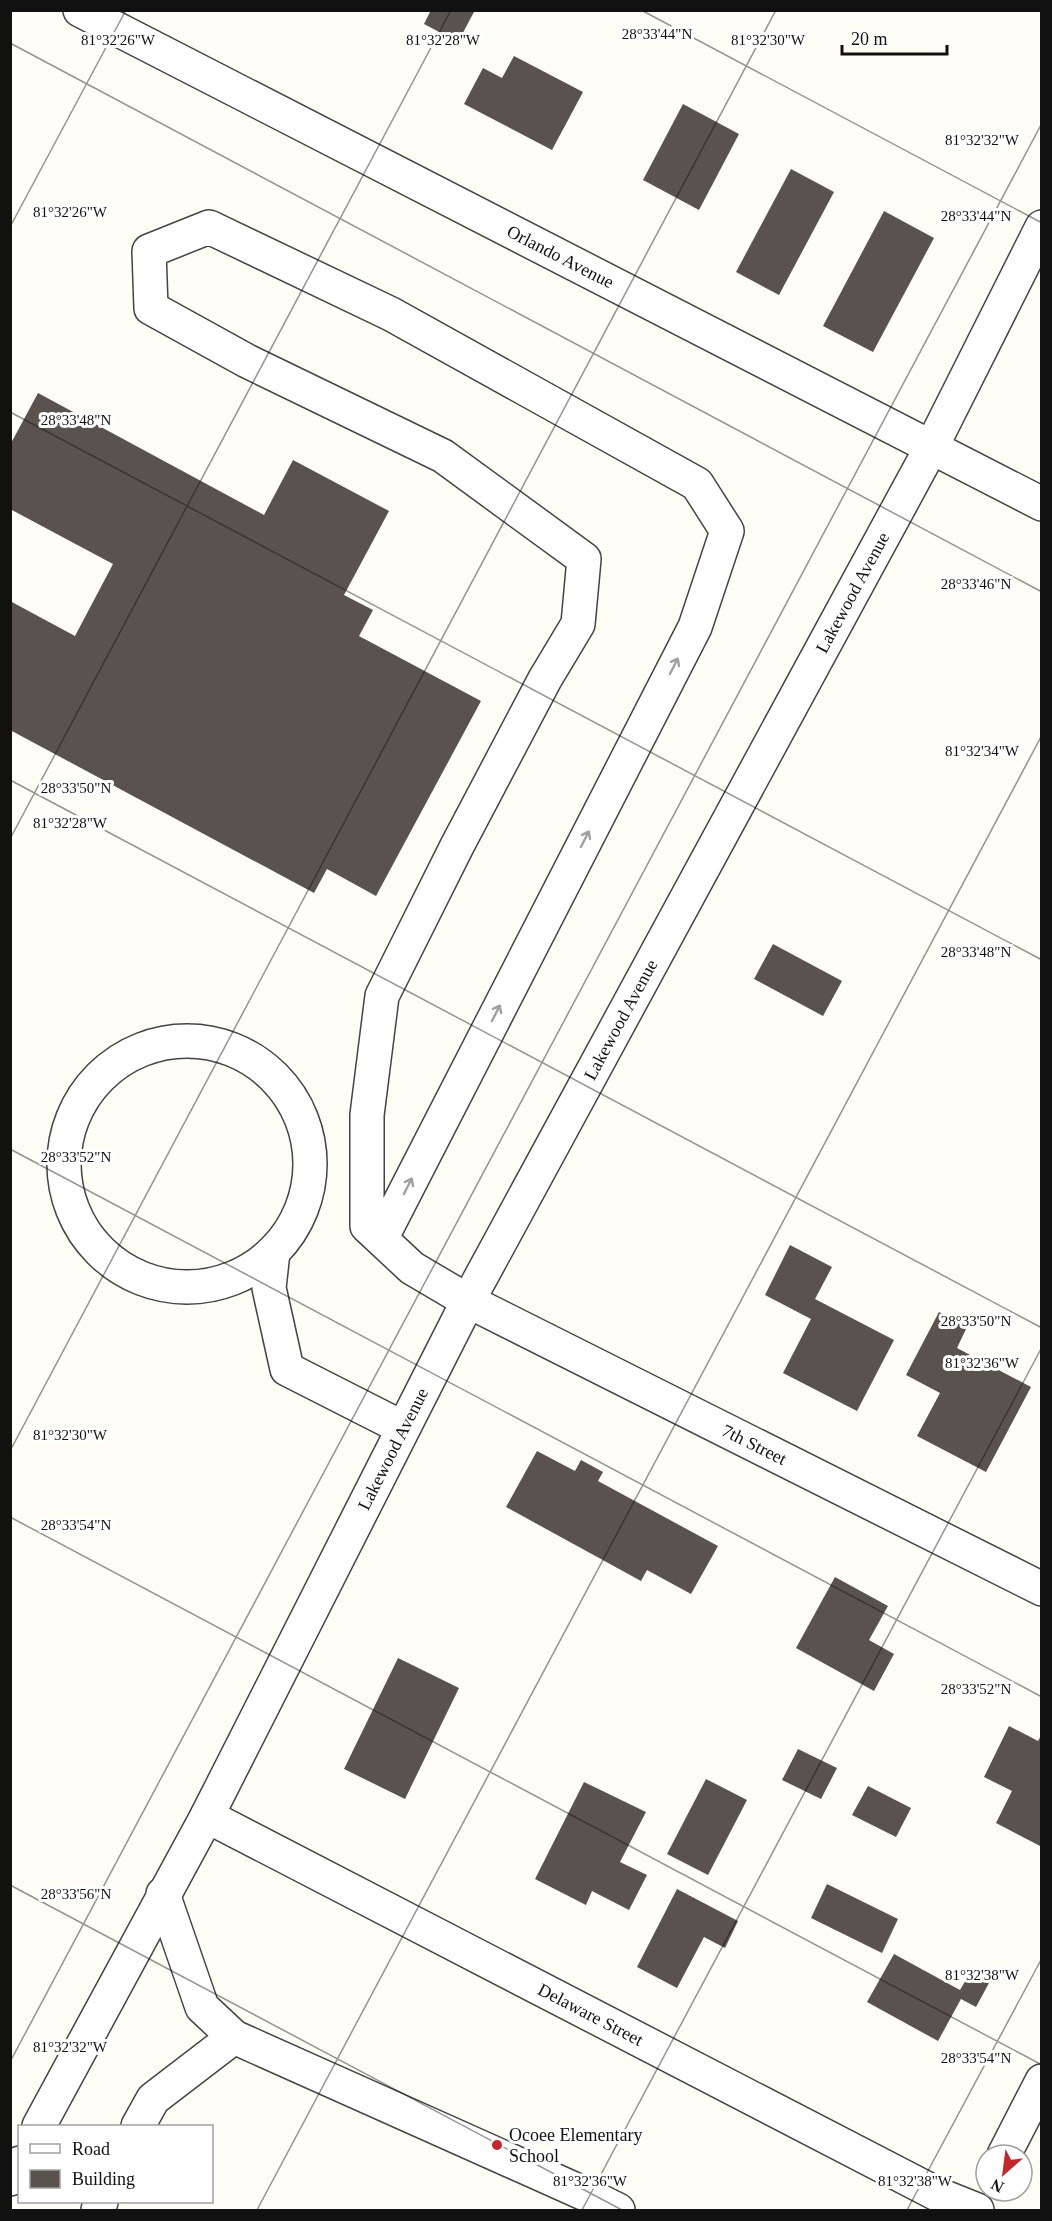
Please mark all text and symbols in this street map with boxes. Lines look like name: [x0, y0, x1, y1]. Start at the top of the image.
scale bar: [842, 18, 947, 56]
text: 28°33'44"N: [622, 26, 692, 42]
text: 20 m: [851, 29, 888, 49]
text: 81°32'26"W: [81, 32, 156, 48]
text: 81°32'28"W: [406, 32, 481, 48]
text: 81°32'30"W: [731, 32, 806, 48]
text: 81°32'32"W: [945, 132, 1020, 148]
text: 81°32'26"W: [33, 204, 108, 220]
text: 28°33'44"N: [941, 208, 1011, 224]
street label: Orlando Avenue: [504, 221, 617, 292]
text: 28°33'48"N: [41, 412, 111, 428]
street label: Lakewood Avenue: [812, 529, 893, 656]
text: 28°33'46"N: [941, 576, 1011, 592]
one-way arrow: [669, 657, 681, 675]
text: 81°32'34"W: [945, 743, 1020, 759]
text: 28°33'50"N: [41, 780, 111, 796]
text: 81°32'28"W: [33, 815, 108, 831]
one-way arrow: [580, 831, 591, 849]
text: 28°33'48"N: [941, 944, 1011, 960]
street label: Lakewood Avenue: [580, 956, 661, 1083]
one-way arrow: [491, 1004, 502, 1022]
text: 28°33'52"N: [41, 1149, 111, 1165]
one-way arrow: [402, 1178, 414, 1196]
text: 28°33'50"N: [941, 1313, 1011, 1329]
text: 81°32'36"W: [945, 1355, 1020, 1371]
street label: Lakewood Avenue: [354, 1385, 432, 1513]
street label: 7th Street: [719, 1420, 790, 1469]
text: 81°32'30"W: [33, 1427, 108, 1443]
text: 28°33'54"N: [41, 1517, 111, 1533]
text: 28°33'52"N: [941, 1681, 1011, 1697]
text: 28°33'56"N: [41, 1886, 111, 1902]
text: 81°32'38"W: [945, 1967, 1020, 1983]
street label: Delaware Street: [535, 1979, 647, 2050]
text: 81°32'32"W: [33, 2039, 108, 2055]
text: 28°33'54"N: [941, 2050, 1011, 2066]
legend: [18, 2125, 213, 2203]
place label: Ocoee Elementary School: [509, 2125, 642, 2166]
marker: Ocoee Elementary School: [490, 2138, 504, 2152]
text: Road: [72, 2139, 110, 2159]
north arrow: [974, 2143, 1034, 2203]
text: Building: [72, 2169, 135, 2189]
text: 81°32'36"W: [553, 2173, 628, 2189]
text: 81°32'38"W: [878, 2173, 953, 2189]
text: N: [988, 2175, 1006, 2196]

